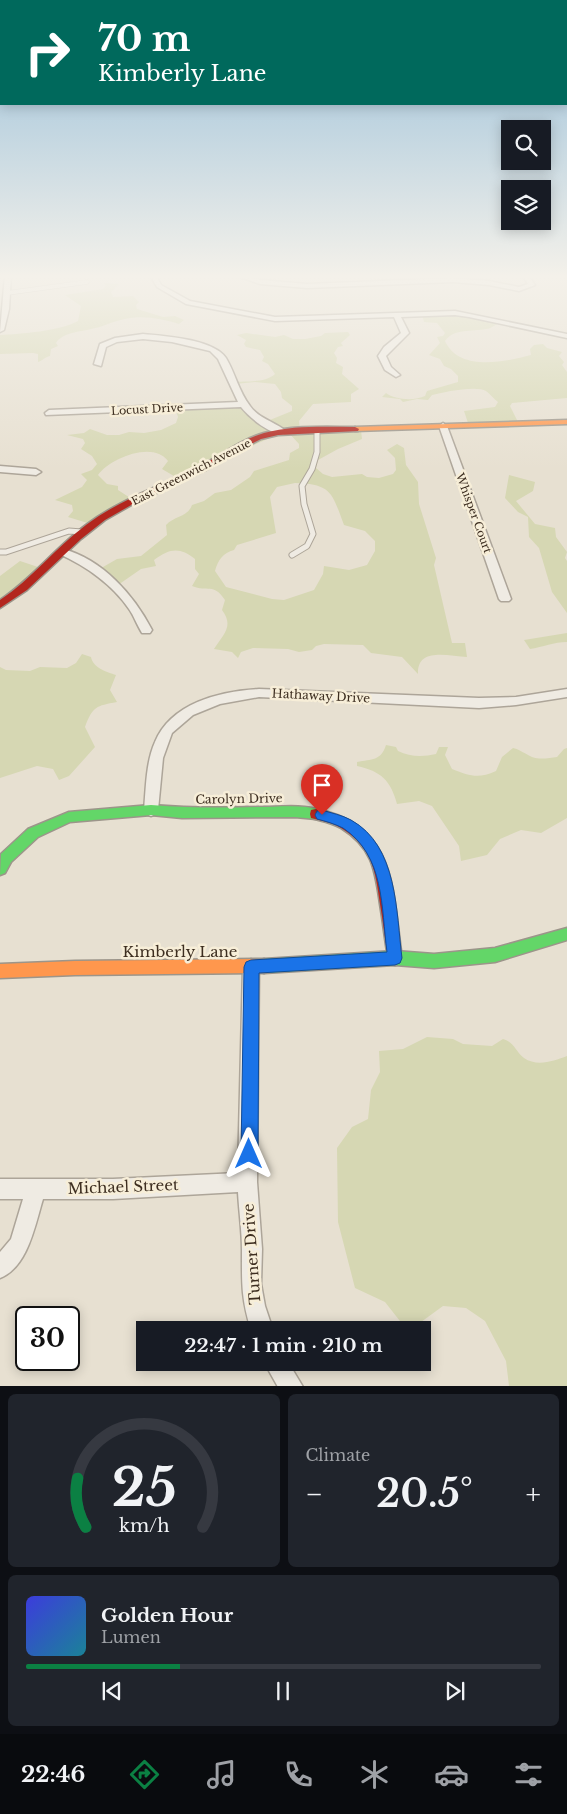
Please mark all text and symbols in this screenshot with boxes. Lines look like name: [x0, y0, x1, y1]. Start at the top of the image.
text: 70 m: [98, 17, 191, 60]
icon: right: [15, 20, 80, 85]
text: Kimberly Lane: [98, 60, 266, 87]
map controls: [501, 120, 551, 230]
button: search: [501, 120, 551, 170]
button: layers: [501, 180, 551, 230]
street label: Locust Drive: [111, 400, 183, 418]
street label: East Greenwich Avenue: [129, 436, 253, 508]
street label: Whisper Court: [453, 470, 495, 556]
street label: Hathaway Drive: [271, 685, 371, 706]
pin: [301, 764, 343, 815]
icon: arrive: [308, 771, 336, 799]
street label: Carolyn Drive: [195, 790, 283, 807]
street label: Kimberly Lane: [123, 942, 237, 961]
position arrow: [222, 1127, 274, 1179]
street label: Michael Street: [67, 1175, 179, 1198]
street label: Turner Drive: [238, 1203, 265, 1305]
speed limit sign: 30: [15, 1306, 80, 1371]
text: 22:47 · 1 min · 210 m: [184, 1334, 383, 1357]
text: Climate: [306, 1445, 370, 1465]
text: 25: [111, 1456, 176, 1520]
text: 20.5°: [376, 1470, 473, 1517]
text: −: [306, 1477, 323, 1512]
text: +: [526, 1477, 541, 1512]
text: km/h: [118, 1515, 169, 1537]
text: Golden Hour: [101, 1604, 233, 1627]
text: Lumen: [101, 1627, 161, 1647]
icon: previous: [98, 1677, 126, 1705]
icon: pause: [269, 1677, 297, 1705]
icon: next: [441, 1677, 469, 1705]
icon: directions: [127, 1757, 162, 1792]
icon: music: [204, 1757, 239, 1792]
icon: phone: [281, 1757, 316, 1792]
icon: climate: [357, 1757, 392, 1792]
icon: car: [434, 1757, 469, 1792]
icon: filters: [511, 1757, 546, 1792]
text: 22:46: [21, 1761, 85, 1788]

